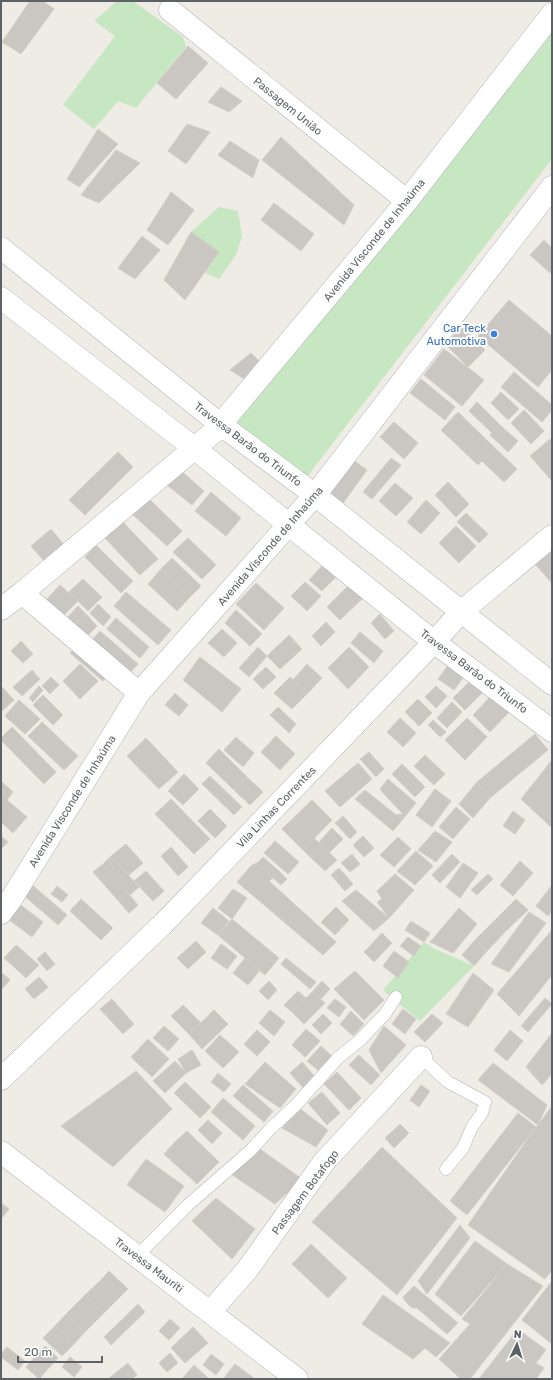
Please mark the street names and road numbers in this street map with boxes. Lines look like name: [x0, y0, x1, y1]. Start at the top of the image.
street label: Passagem União: [251, 75, 325, 138]
street label: Avenida Visconde de Inhaúma: [321, 177, 428, 304]
street label: Travessa Barão do Triunfo: [191, 400, 304, 489]
street label: Avenida Visconde de Inhaúma: [215, 484, 326, 609]
street label: Travessa Barão do Triunfo: [417, 627, 530, 716]
street label: Avenida Visconde de Inhaúma: [26, 733, 119, 870]
street label: Vila Linhas Correntes: [234, 763, 319, 851]
street label: Passagem Botafogo: [269, 1147, 342, 1237]
street label: Travessa Mauriti: [112, 1235, 186, 1296]

